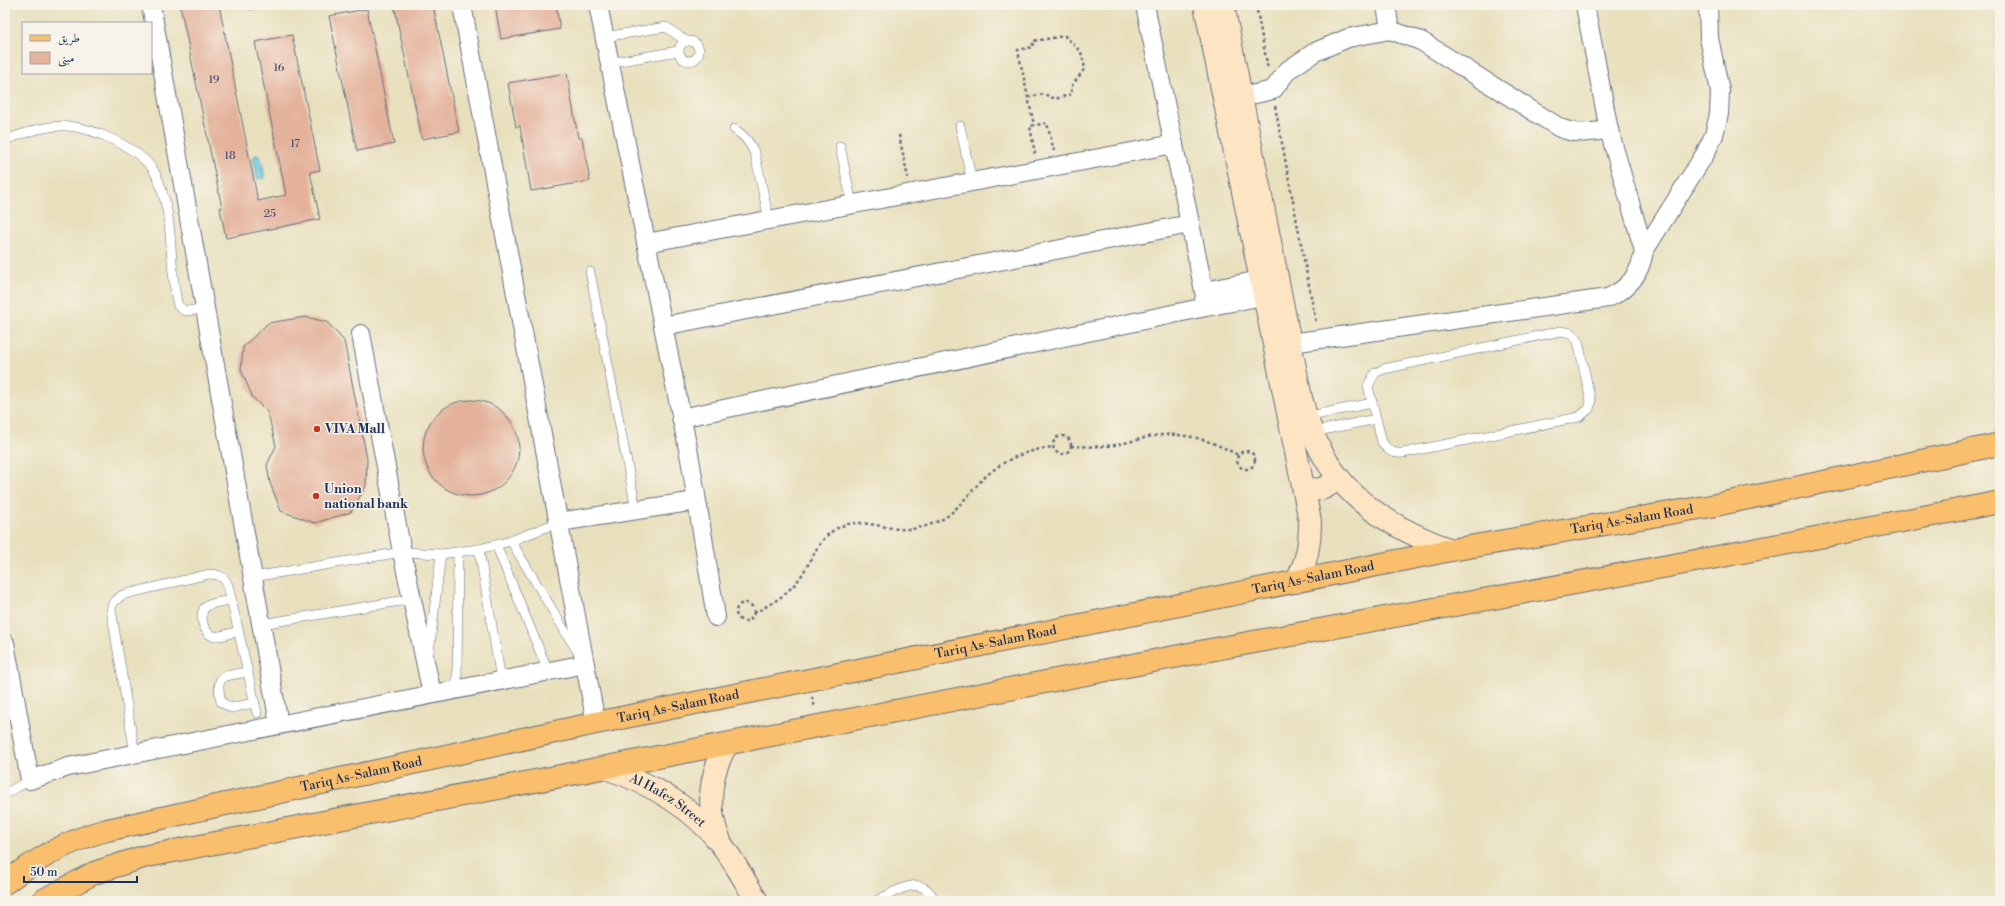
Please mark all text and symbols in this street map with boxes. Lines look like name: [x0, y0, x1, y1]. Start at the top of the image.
legend: [22, 22, 152, 74]
text: طريق: [58, 31, 80, 46]
text: مبنى: [58, 51, 74, 67]
house number: 16: [273, 61, 285, 75]
house number: 19: [208, 73, 220, 87]
house number: 17: [290, 137, 300, 151]
house number: 18: [224, 149, 236, 163]
house number: 25: [264, 207, 276, 221]
place label: VIVA Mall: [324, 421, 386, 437]
marker: VIVA Mall: [312, 424, 322, 434]
place label: Union national bank: [324, 481, 409, 512]
marker: Union national bank: [311, 491, 321, 501]
street label: Tariq As-Salam Road: [1569, 501, 1695, 538]
street label: Tariq As-Salam Road: [1251, 558, 1376, 598]
street label: Tariq As-Salam Road: [933, 622, 1059, 662]
street label: Tariq As-Salam Road: [616, 686, 741, 727]
street label: Tariq As-Salam Road: [299, 753, 424, 795]
street label: Al Hafez Street: [626, 770, 709, 831]
scale bar: [24, 858, 137, 884]
text: 50 m: [30, 865, 58, 880]

